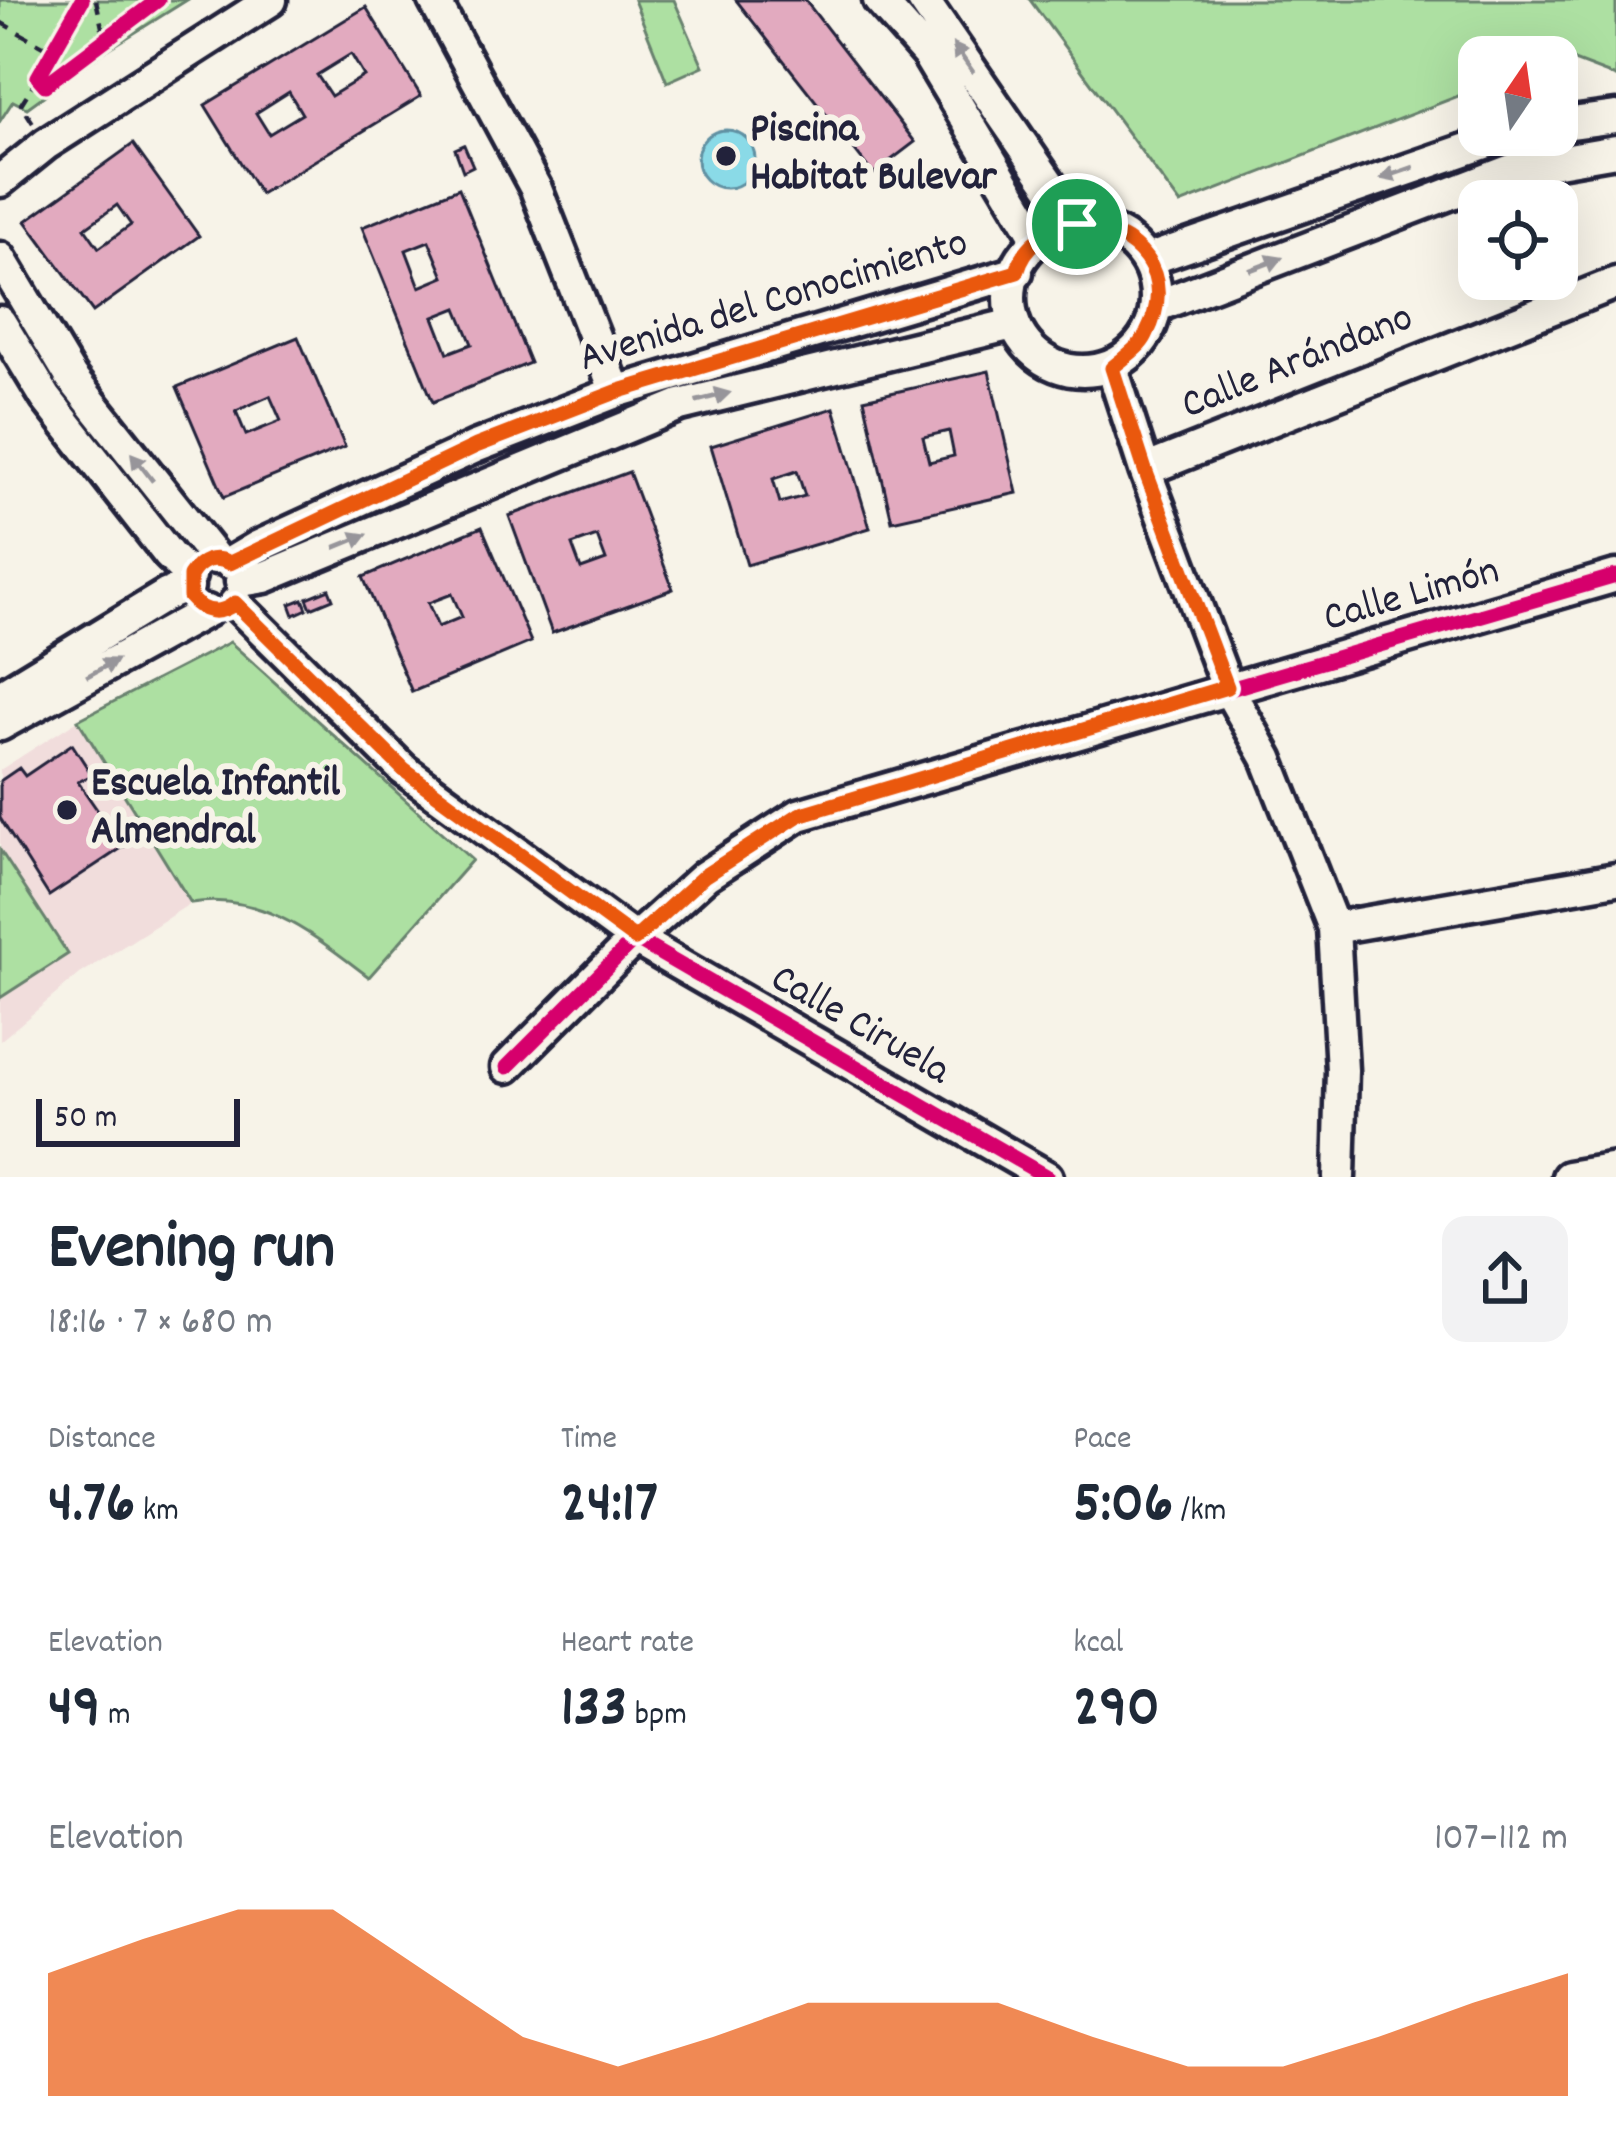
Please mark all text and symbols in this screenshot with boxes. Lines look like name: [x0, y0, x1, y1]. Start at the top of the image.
north arrow: [1458, 36, 1578, 156]
map controls: [1458, 36, 1578, 300]
one-way arrow: [952, 42, 975, 75]
place label: Piscina Habitat Bulevar: [750, 102, 998, 210]
marker: Piscina Habitat Bulevar: [713, 143, 739, 169]
one-way arrow: [1379, 165, 1415, 183]
pin: [1026, 173, 1128, 275]
button: locate: [1458, 180, 1578, 300]
icon: arrive: [1044, 191, 1110, 257]
street label: Avenida del Conocimiento: [572, 215, 976, 391]
one-way arrow: [1249, 254, 1285, 273]
street label: Calle Arándano: [1173, 290, 1423, 438]
one-way arrow: [694, 387, 731, 406]
one-way arrow: [130, 452, 155, 483]
one-way arrow: [333, 531, 369, 550]
street label: Calle Limón: [1317, 543, 1507, 651]
one-way arrow: [85, 658, 119, 679]
place label: Escuela Infantil Almendral: [91, 756, 341, 864]
marker: Escuela Infantil Almendral: [54, 797, 80, 823]
street label: Calle Ciruela: [758, 951, 961, 1103]
scale bar: [36, 1093, 240, 1146]
text: 50 m: [54, 1096, 118, 1143]
text: Evening run: [48, 1205, 335, 1299]
button: share: [1442, 1216, 1568, 1342]
text: 18:16 · 7 × 680 m: [48, 1297, 273, 1352]
text: Distance: [48, 1417, 156, 1464]
text: Time: [561, 1417, 617, 1464]
text: Pace: [1073, 1417, 1132, 1464]
text: 4.76: [48, 1464, 135, 1550]
text: 24:17: [561, 1464, 658, 1550]
text: 5:06: [1073, 1464, 1173, 1550]
text: km: [135, 1489, 179, 1536]
text: /km: [1173, 1489, 1226, 1536]
text: Elevation: [48, 1621, 163, 1668]
text: Heart rate: [561, 1621, 694, 1668]
text: kcal: [1073, 1621, 1123, 1668]
text: 49: [48, 1668, 100, 1754]
text: 133: [561, 1668, 627, 1754]
text: 290: [1073, 1668, 1160, 1754]
text: m: [100, 1693, 131, 1740]
text: bpm: [627, 1693, 687, 1740]
text: Elevation: [48, 1813, 184, 1868]
text: 107–112 m: [1434, 1813, 1568, 1868]

